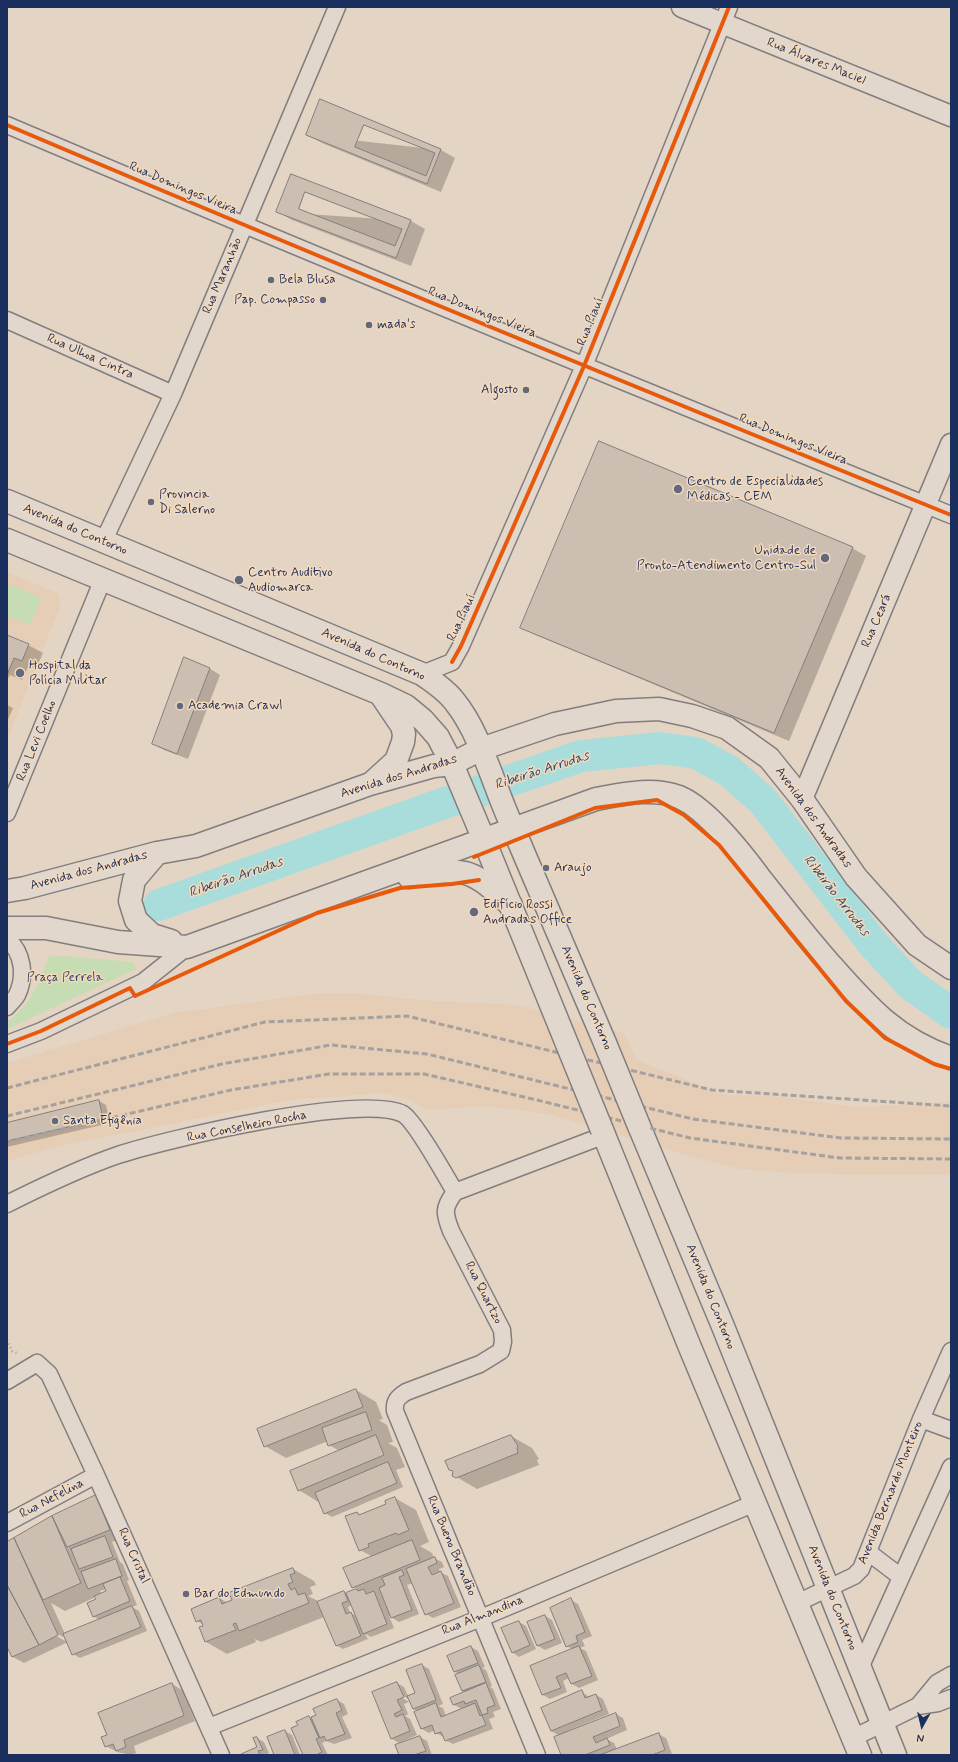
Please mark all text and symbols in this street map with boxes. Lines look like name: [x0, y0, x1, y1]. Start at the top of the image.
street label: Rua Álvares Maciel: [764, 35, 868, 89]
street label: Rua Domingos Vieira: [127, 159, 239, 219]
street label: Rua Maranhão: [200, 235, 246, 317]
place label: Bela Blusa: [279, 272, 336, 288]
marker: Bela Blusa: [266, 275, 276, 285]
street label: Rua Domingos Vieira: [425, 284, 539, 342]
place label: Pap. Compasso: [234, 292, 315, 308]
marker: Pap. Compasso: [318, 295, 328, 305]
street label: Rua Piauí: [574, 296, 608, 348]
place label: mada's: [377, 317, 415, 333]
marker: mada's: [364, 320, 374, 330]
street label: Rua Ulhoa Cintra: [44, 331, 136, 383]
place label: Algosto: [481, 382, 518, 398]
marker: Algosto: [521, 385, 531, 395]
street label: Rua Domingos Vieira: [736, 411, 850, 469]
place label: Centro de Especialidades Médicas - CEM: [687, 474, 823, 505]
marker: Centro de Especialidades Médicas - CEM: [672, 483, 684, 495]
place label: Provincia Di Salerno: [159, 487, 215, 518]
marker: Provincia Di Salerno: [146, 497, 156, 507]
street label: Avenida do Contorno: [20, 501, 130, 559]
place label: Unidade de Pronto-Atendimento Centro-Sul: [637, 543, 816, 574]
marker: Unidade de Pronto-Atendimento Centro-Sul: [819, 552, 831, 564]
place label: Centro Auditivo Audiomarca: [248, 565, 333, 596]
marker: Centro Auditivo Audiomarca: [233, 574, 245, 586]
street label: Rua Piauí: [444, 592, 480, 644]
street label: Rua Ceará: [859, 592, 895, 650]
street label: Avenida do Contorno: [319, 625, 427, 685]
place label: Hospital da Polícia Militar: [29, 658, 107, 689]
marker: Hospital da Polícia Militar: [14, 667, 26, 679]
street label: Rua Levi Coelho: [14, 698, 60, 784]
place label: Academia Crawl: [188, 698, 282, 714]
marker: Academia Crawl: [175, 701, 185, 711]
water label: Ribeirão Arrudas: [493, 748, 591, 794]
street label: Avenida dos Andradas: [339, 752, 459, 802]
street label: Avenida dos Andradas: [771, 764, 855, 872]
street label: Avenida dos Andradas: [28, 848, 150, 894]
water label: Ribeirão Arrudas: [799, 852, 873, 940]
water label: Ribeirão Arrudas: [187, 854, 285, 902]
place label: Araujo: [554, 860, 591, 876]
marker: Araujo: [541, 863, 551, 873]
place label: Edifício Rossi Andradas Office: [483, 897, 572, 928]
marker: Edifício Rossi Andradas Office: [468, 906, 480, 918]
street label: Avenida do Contorno: [557, 943, 615, 1053]
park label: Praça Perrela: [27, 970, 103, 986]
street label: Rua Conselheiro Rocha: [186, 1108, 308, 1146]
place label: Santa Efigênia: [63, 1113, 142, 1129]
marker: Santa Efigênia: [50, 1116, 60, 1126]
street label: Avenida do Contorno: [682, 1242, 738, 1352]
street label: Rua Quartzo: [461, 1259, 505, 1327]
street label: Avenida Bernardo Monteiro: [855, 1419, 927, 1567]
street label: Rua Nefelina: [17, 1476, 87, 1522]
street label: Rua Bueno Brandão: [423, 1494, 479, 1598]
street label: Rua Cristal: [114, 1526, 152, 1586]
street label: Avenida do Contorno: [804, 1543, 860, 1653]
place label: Bar do Edmundo: [194, 1586, 285, 1602]
marker: Bar do Edmundo: [181, 1589, 191, 1599]
street label: Rua Almandina: [440, 1593, 526, 1639]
north arrow: [902, 1706, 942, 1746]
text: N: [916, 1730, 925, 1745]

